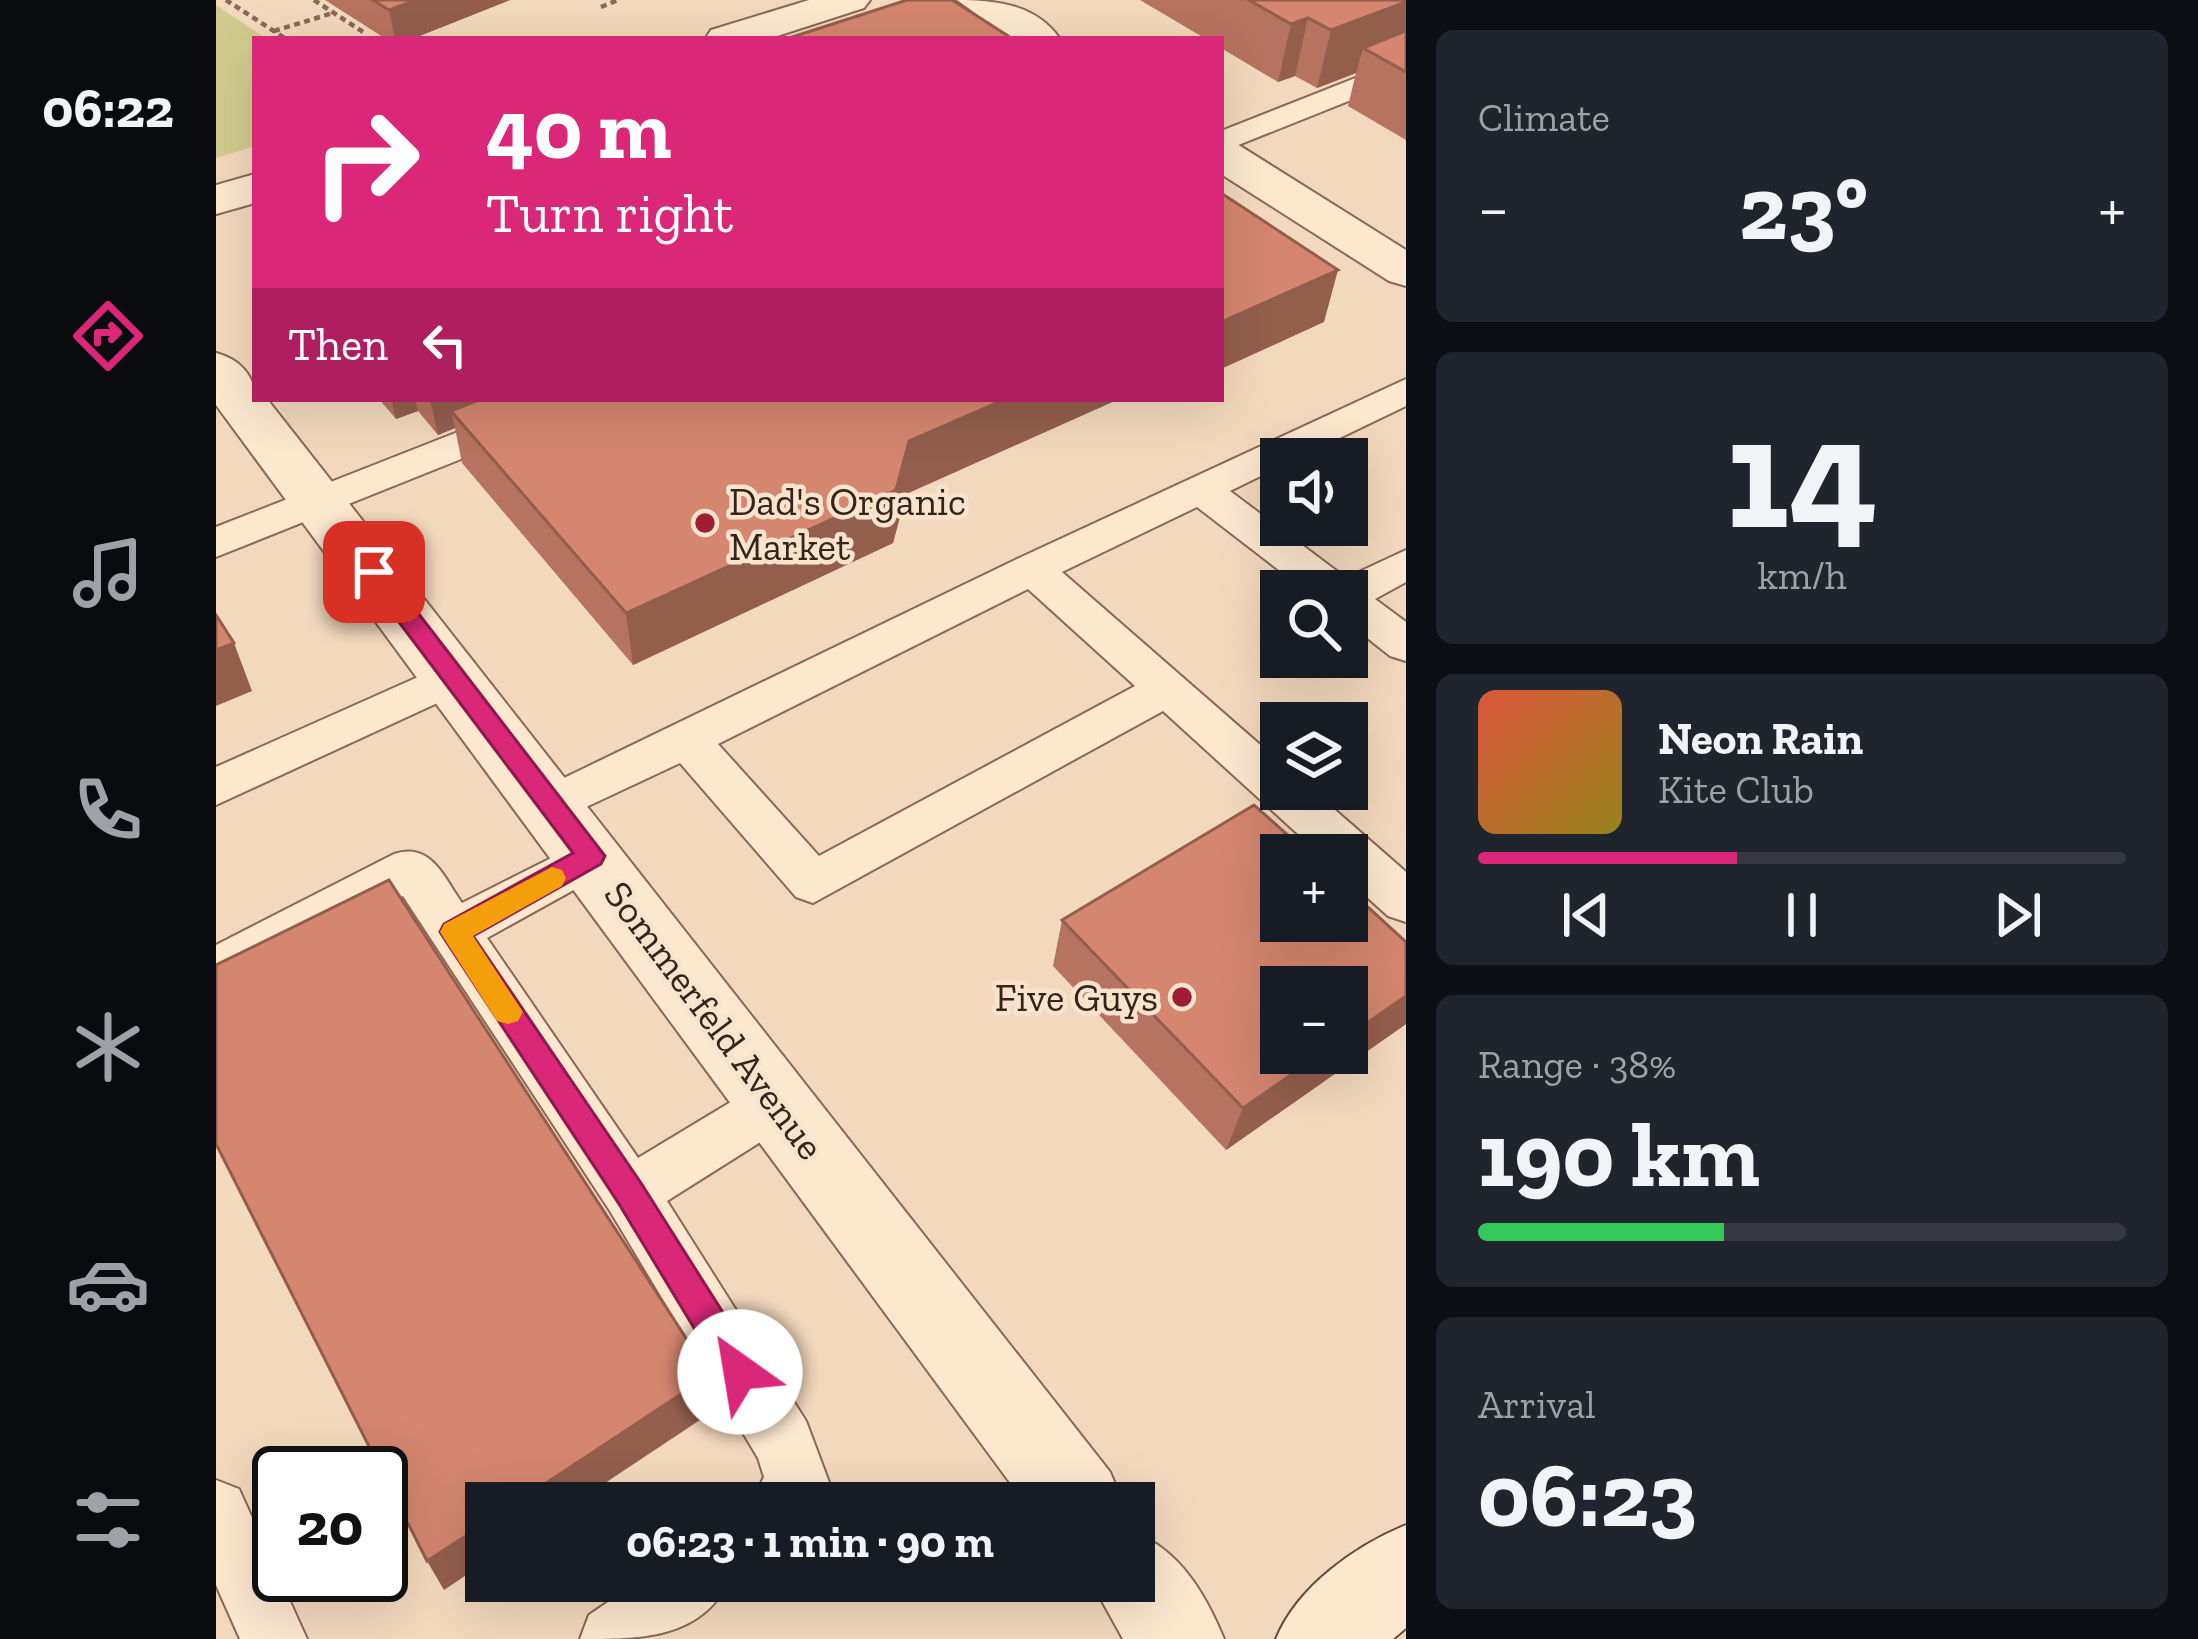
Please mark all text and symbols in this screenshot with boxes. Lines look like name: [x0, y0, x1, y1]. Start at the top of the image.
text: 06:22: [42, 76, 174, 141]
text: 40 m: [486, 79, 672, 180]
icon: right: [288, 84, 444, 240]
text: Climate: [1478, 94, 1610, 141]
text: 23°: [1739, 154, 1868, 262]
text: −: [1478, 169, 1509, 248]
text: +: [2098, 169, 2126, 248]
text: Turn right: [486, 181, 733, 246]
icon: directions: [66, 294, 150, 378]
icon: left: [412, 312, 478, 378]
text: Then: [288, 318, 388, 372]
text: 14: [1726, 380, 1878, 567]
map controls: [1260, 438, 1368, 1074]
button: sound: [1260, 438, 1368, 546]
place label: Dad's Organic Market: [729, 478, 966, 570]
marker: Dad's Organic Market: [692, 510, 718, 536]
pin: [323, 521, 425, 623]
icon: music: [66, 531, 150, 615]
icon: arrive: [341, 539, 407, 605]
text: km/h: [1758, 552, 1847, 599]
button: search: [1260, 570, 1368, 678]
button: layers: [1260, 702, 1368, 810]
text: Neon Rain: [1658, 712, 1863, 766]
text: Kite Club: [1658, 766, 1814, 813]
icon: phone: [66, 768, 150, 852]
button: +: [1260, 834, 1368, 942]
street label: Sommerfeld Avenue: [595, 872, 835, 1169]
icon: previous: [1553, 882, 1619, 948]
icon: pause: [1769, 882, 1835, 948]
icon: next: [1985, 882, 2051, 948]
button: −: [1260, 966, 1368, 1074]
place label: Five Guys: [995, 974, 1158, 1021]
marker: Five Guys: [1169, 984, 1195, 1010]
icon: climate: [66, 1005, 150, 1089]
text: Range · 38%: [1478, 1041, 1676, 1088]
text: 190 km: [1478, 1101, 1760, 1209]
icon: car: [66, 1242, 150, 1326]
position arrow: [677, 1309, 803, 1435]
text: Arrival: [1478, 1381, 1596, 1428]
text: 06:23: [1478, 1441, 1697, 1549]
speed limit sign: 20: [252, 1446, 408, 1602]
icon: filters: [66, 1478, 150, 1562]
text: 06:23 · 1 min · 90 m: [626, 1515, 994, 1569]

